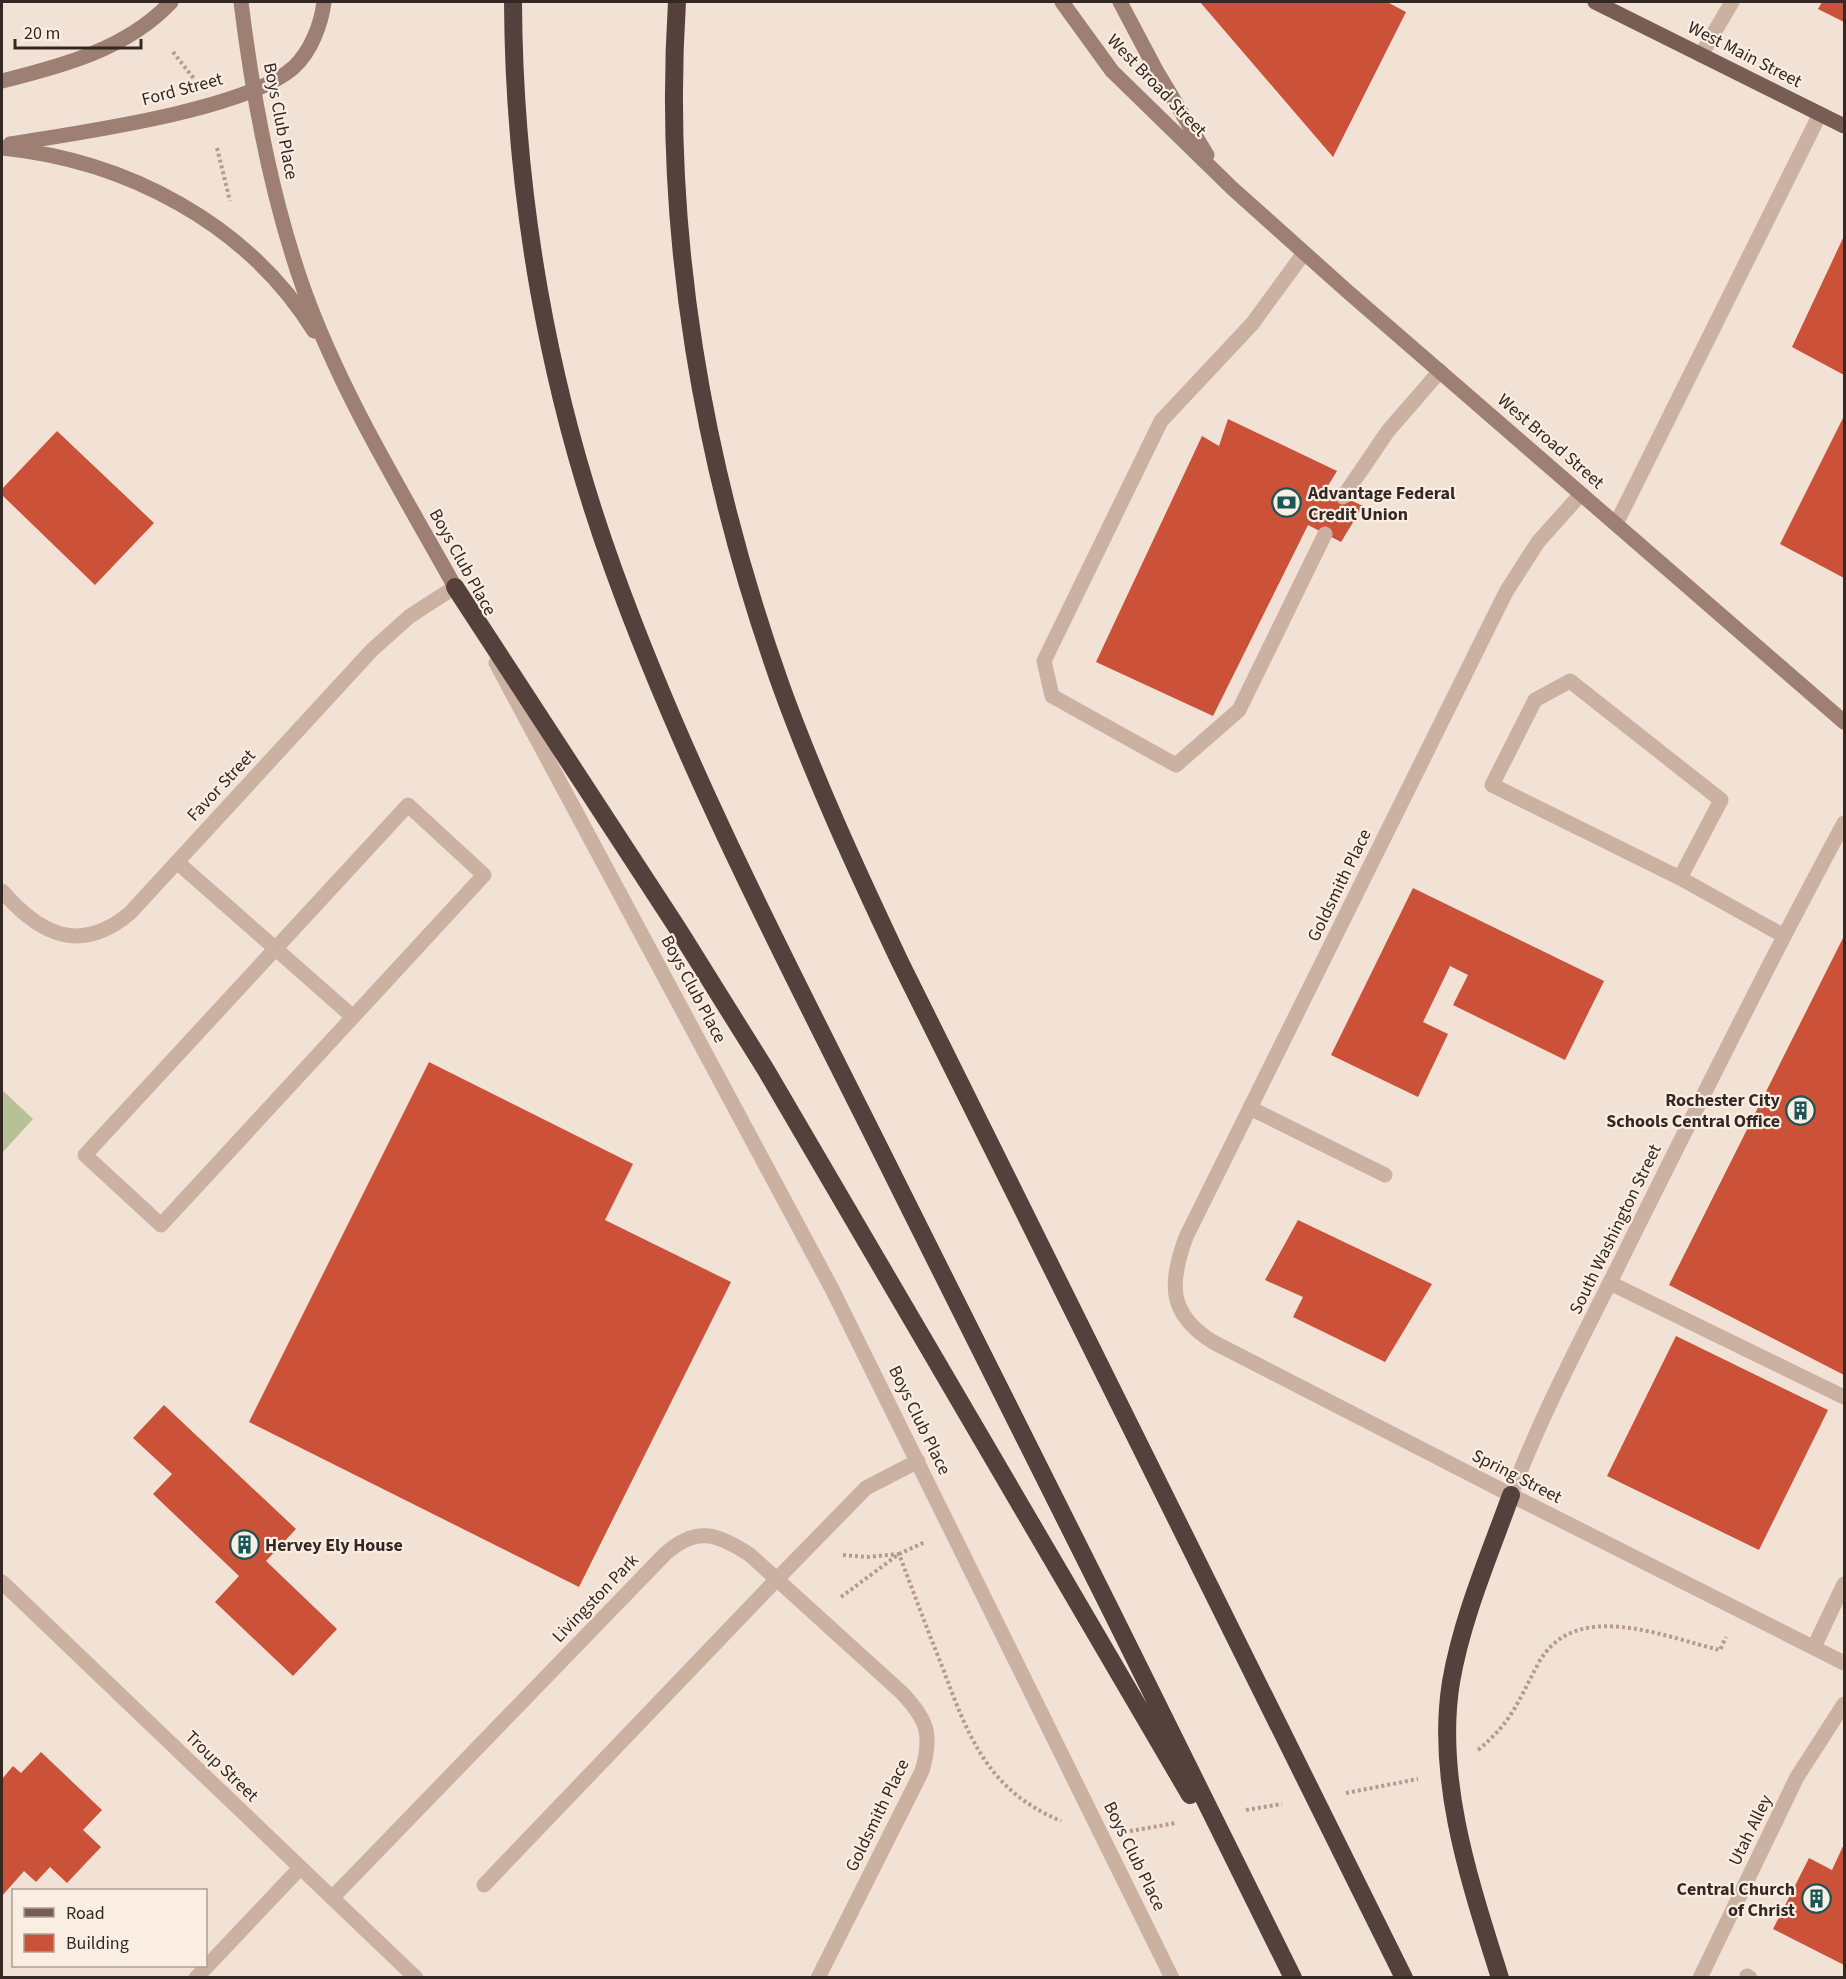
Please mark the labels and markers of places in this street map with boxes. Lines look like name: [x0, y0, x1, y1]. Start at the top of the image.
place label: Advantage Federal Credit Union: [1307, 481, 1455, 527]
bank icon: Advantage Federal Credit Union: [1271, 487, 1303, 519]
place label: Rochester City Schools Central Office: [1606, 1088, 1781, 1134]
building icon: Rochester City Schools Central Office: [1785, 1094, 1817, 1126]
building icon: Hervey Ely House: [228, 1529, 260, 1561]
place label: Hervey Ely House: [265, 1533, 403, 1558]
place label: Central Church of Christ: [1676, 1877, 1795, 1923]
building icon: Central Church of Christ: [1800, 1883, 1832, 1915]

